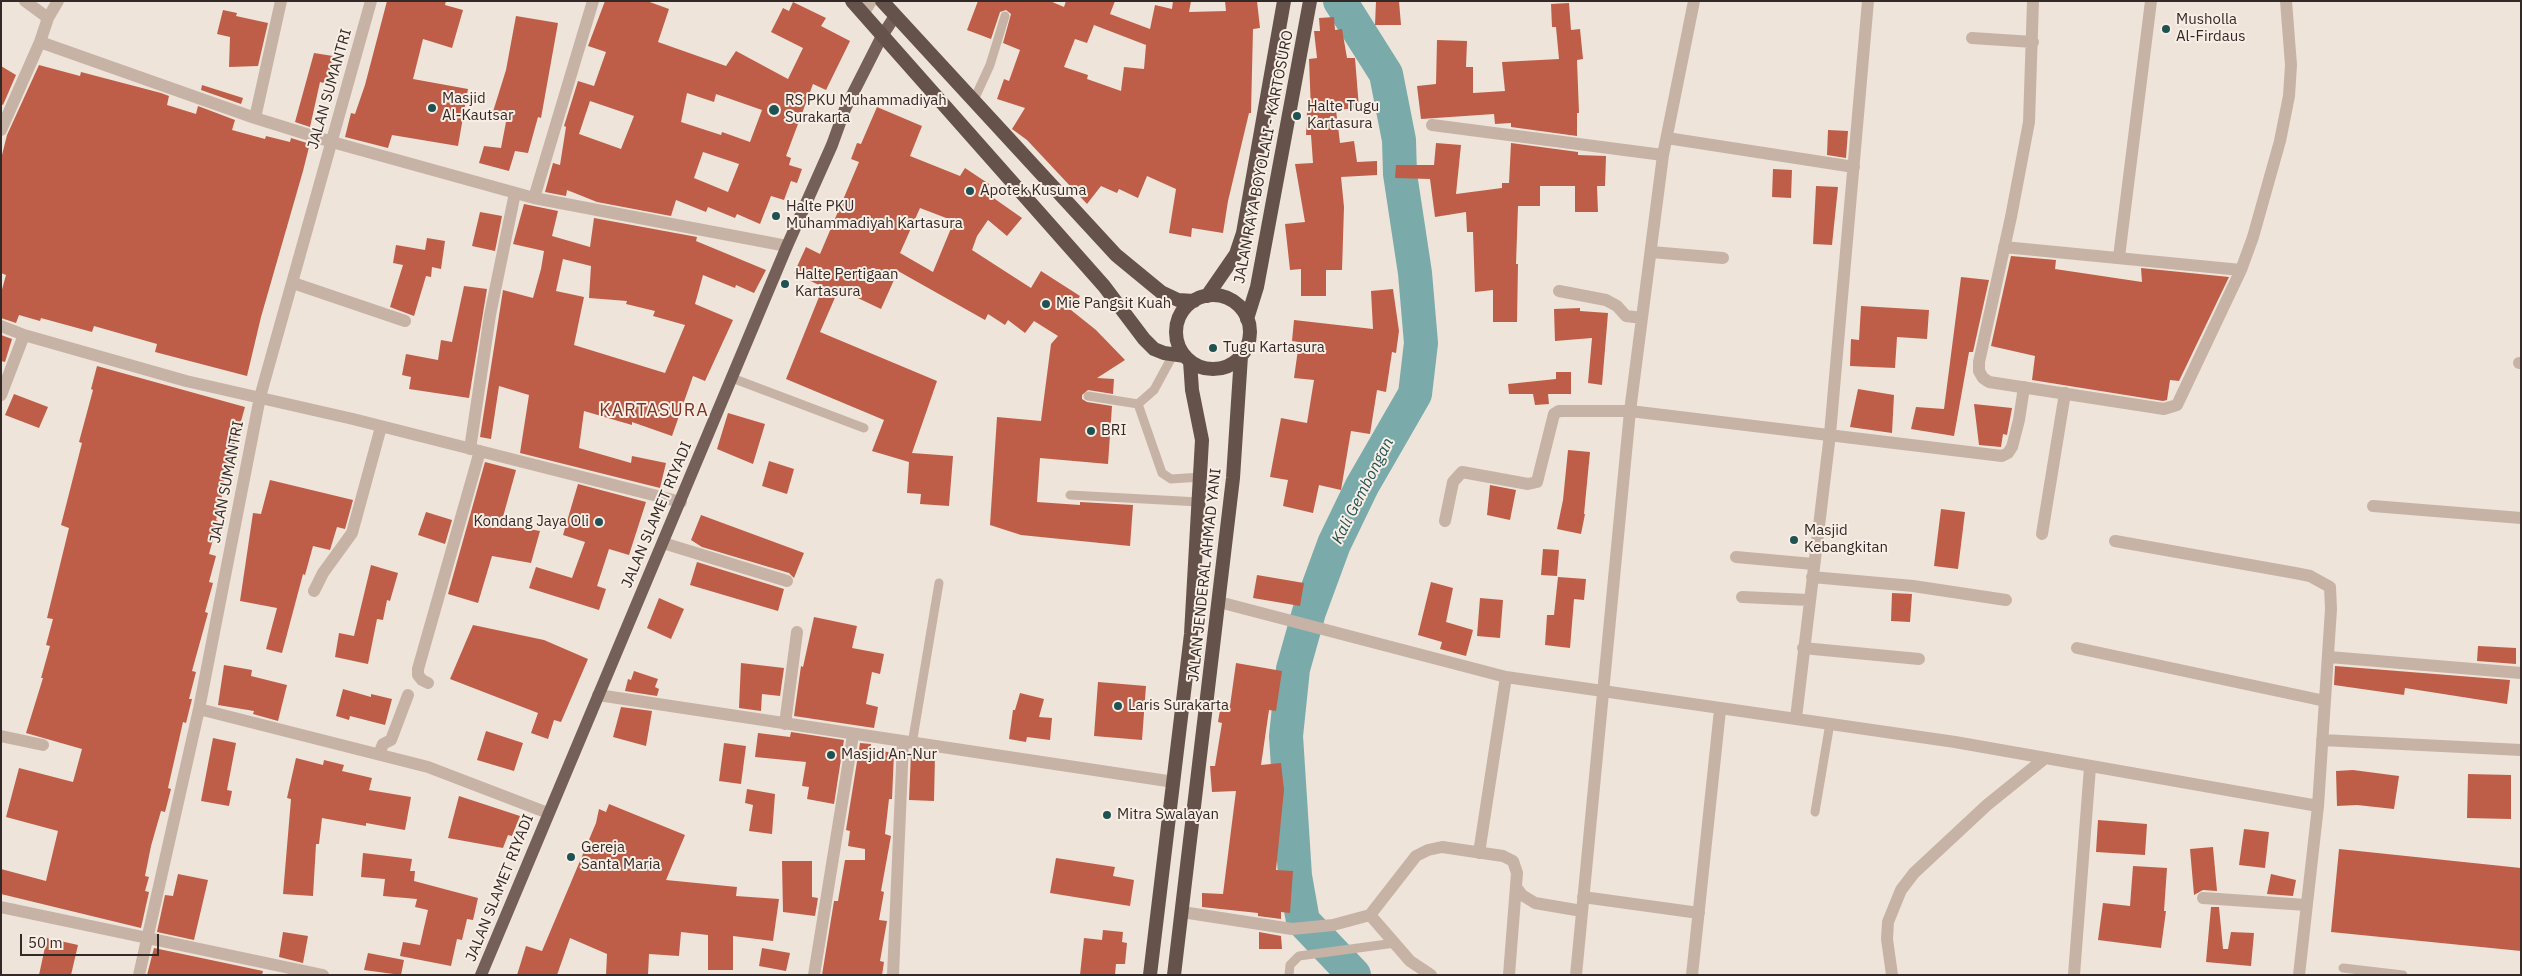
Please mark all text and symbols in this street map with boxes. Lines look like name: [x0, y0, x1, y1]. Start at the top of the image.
place label: Musholla Al-Firdaus: [2176, 11, 2246, 46]
marker: Musholla Al-Firdaus: [2160, 23, 2172, 35]
street label: JALAN SUMANTRI: [304, 27, 356, 151]
street label: JALAN RAYA BOYOLALI - KARTOSURO: [1231, 29, 1297, 285]
place label: Masjid Al-Kautsar: [442, 90, 513, 125]
place label: RS PKU Muhammadiyah Surakarta: [785, 92, 947, 127]
place label: Halte Tugu Kartasura: [1307, 98, 1379, 133]
marker: Masjid Al-Kautsar: [426, 102, 438, 114]
marker: RS PKU Muhammadiyah Surakarta: [767, 103, 781, 117]
marker: Halte Tugu Kartasura: [1291, 110, 1303, 122]
place label: Apotek Kusuma: [980, 182, 1086, 200]
marker: Apotek Kusuma: [964, 185, 976, 197]
place label: Halte PKU Muhammadiyah Kartasura: [786, 198, 963, 233]
marker: Halte PKU Muhammadiyah Kartasura: [770, 210, 782, 222]
place label: Halte Pertigaan Kartasura: [795, 266, 899, 301]
marker: Halte Pertigaan Kartasura: [779, 278, 791, 290]
place label: Mie Pangsit Kuah: [1056, 295, 1171, 313]
marker: Mie Pangsit Kuah: [1040, 298, 1052, 310]
place label: Tugu Kartasura: [1223, 339, 1325, 357]
marker: Tugu Kartasura: [1207, 342, 1219, 354]
district label: KARTASURA: [598, 400, 710, 422]
street label: JALAN SUMANTRI: [206, 419, 248, 545]
place label: BRI: [1101, 422, 1126, 440]
marker: BRI: [1085, 425, 1097, 437]
water label: Kali Gembongan: [1328, 435, 1398, 547]
street label: JALAN SLAMET RIYADI: [618, 439, 696, 591]
street label: JALAN JENDERAL AHMAD YANI: [1185, 467, 1225, 683]
place label: Kondang Jaya Oli: [473, 513, 589, 531]
marker: Kondang Jaya Oli: [593, 516, 605, 528]
place label: Masjid Kebangkitan: [1804, 522, 1888, 557]
marker: Masjid Kebangkitan: [1788, 534, 1800, 546]
place label: Laris Surakarta: [1128, 697, 1229, 715]
marker: Laris Surakarta: [1112, 700, 1124, 712]
place label: Masjid An-Nur: [841, 746, 937, 764]
marker: Masjid An-Nur: [825, 749, 837, 761]
place label: Mitra Swalayan: [1117, 806, 1219, 824]
marker: Mitra Swalayan: [1101, 809, 1113, 821]
street label: JALAN SLAMET RIYADI: [462, 812, 538, 964]
place label: Gereja Santa Maria: [581, 839, 661, 874]
marker: Gereja Santa Maria: [565, 851, 577, 863]
scale bar: [22, 924, 161, 956]
text: 50 m: [28, 933, 63, 952]

